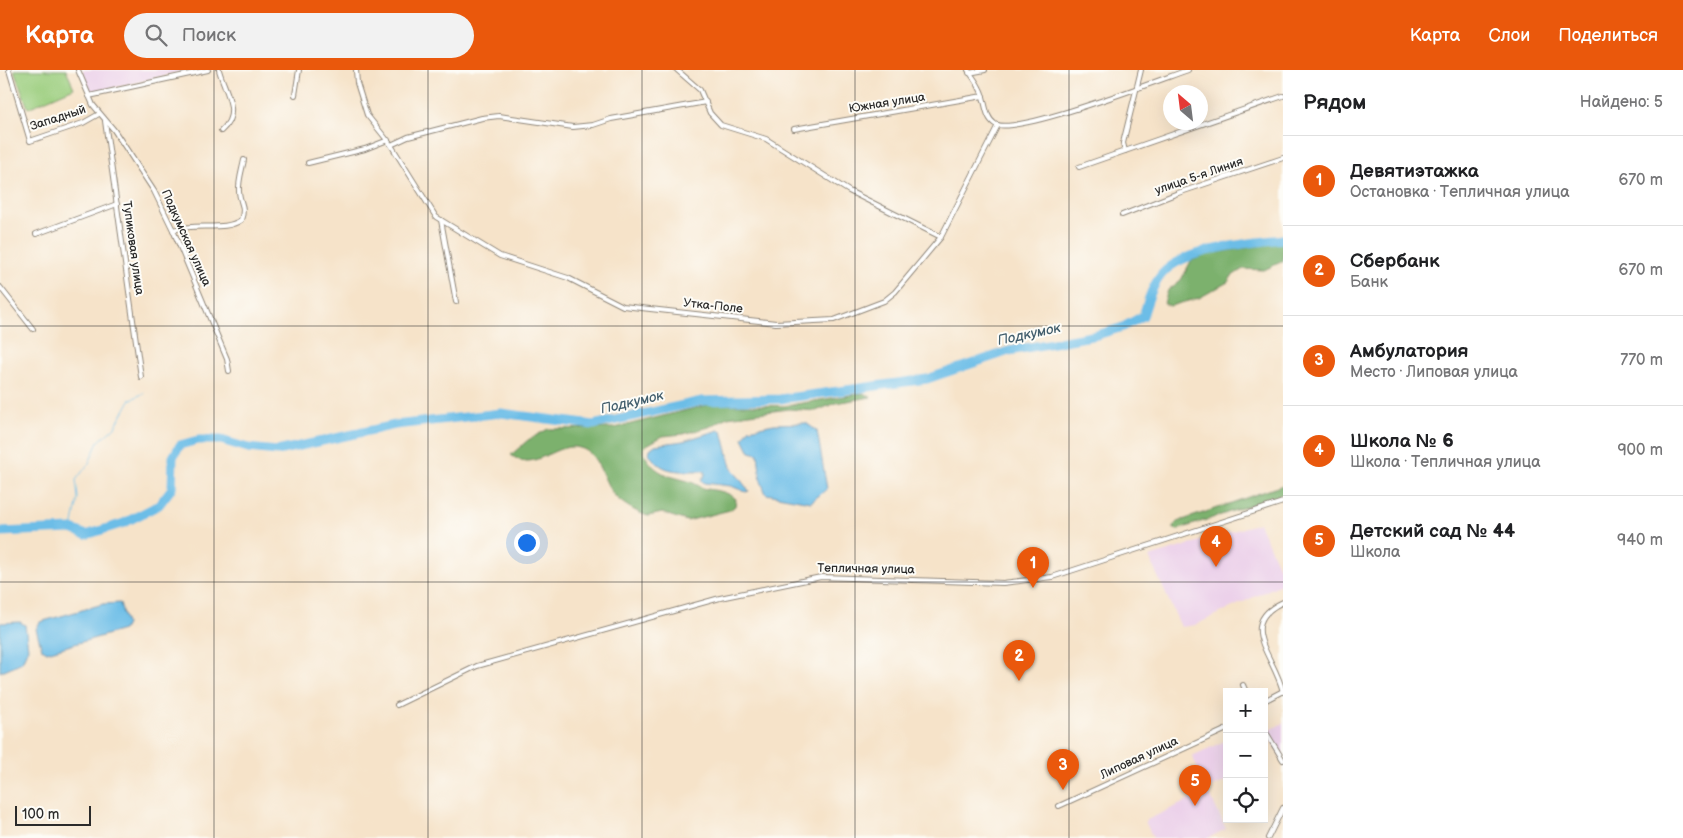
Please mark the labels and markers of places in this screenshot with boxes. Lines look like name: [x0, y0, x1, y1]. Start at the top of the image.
pin: 4: [1200, 526, 1232, 567]
pin: 1: [1017, 547, 1049, 588]
pin: 2: [1003, 640, 1035, 681]
pin: 3: [1047, 749, 1079, 790]
pin: 5: [1179, 765, 1211, 806]

